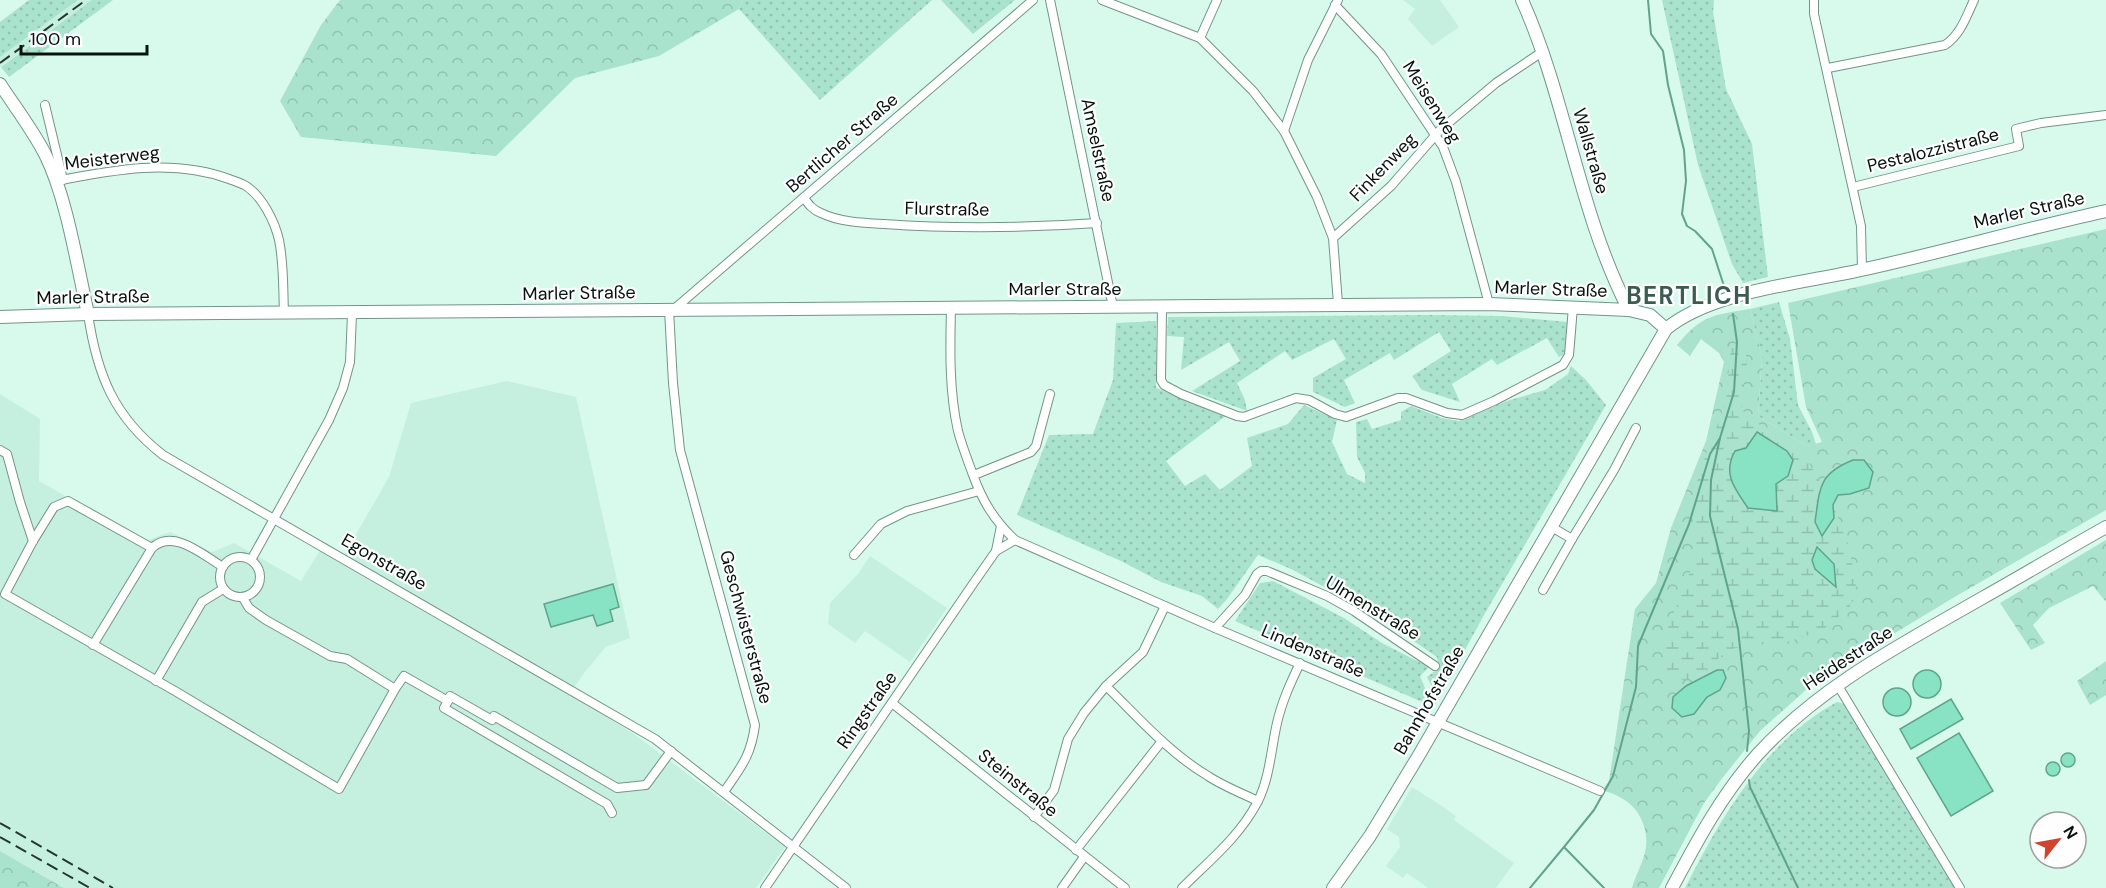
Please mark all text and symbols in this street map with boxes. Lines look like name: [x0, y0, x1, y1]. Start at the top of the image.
scale bar: [21, 18, 147, 56]
text: 100 m: [30, 27, 81, 51]
street label: Meisenweg: [1397, 56, 1467, 148]
street label: Bertlicher Straße: [781, 88, 903, 198]
street label: Amselstraße: [1075, 96, 1121, 204]
street label: Wallstraße: [1567, 105, 1615, 197]
street label: Pestalozzistraße: [1865, 122, 2001, 178]
street label: Finkenweg: [1344, 127, 1422, 207]
street label: Meisterweg: [63, 140, 161, 176]
street label: Marler Straße: [1971, 186, 2087, 234]
street label: Flurstraße: [904, 196, 990, 222]
street label: Marler Straße: [1494, 275, 1608, 303]
street label: Marler Straße: [1008, 277, 1122, 301]
street label: Marler Straße: [522, 280, 636, 306]
district label: BERTLICH: [1626, 280, 1752, 311]
street label: Marler Straße: [36, 284, 150, 310]
street label: Egonstraße: [337, 528, 431, 596]
street label: Geschwisterstraße: [714, 548, 778, 706]
street label: Ulmenstraße: [1321, 570, 1425, 646]
street label: Lindenstraße: [1258, 618, 1368, 684]
street label: Heidestraße: [1799, 620, 1897, 696]
street label: Bahnhofstraße: [1388, 641, 1470, 759]
street label: Ringstraße: [832, 666, 902, 754]
street label: Steinstraße: [973, 743, 1063, 823]
north arrow: [2028, 810, 2088, 870]
text: N: [2058, 822, 2082, 843]

